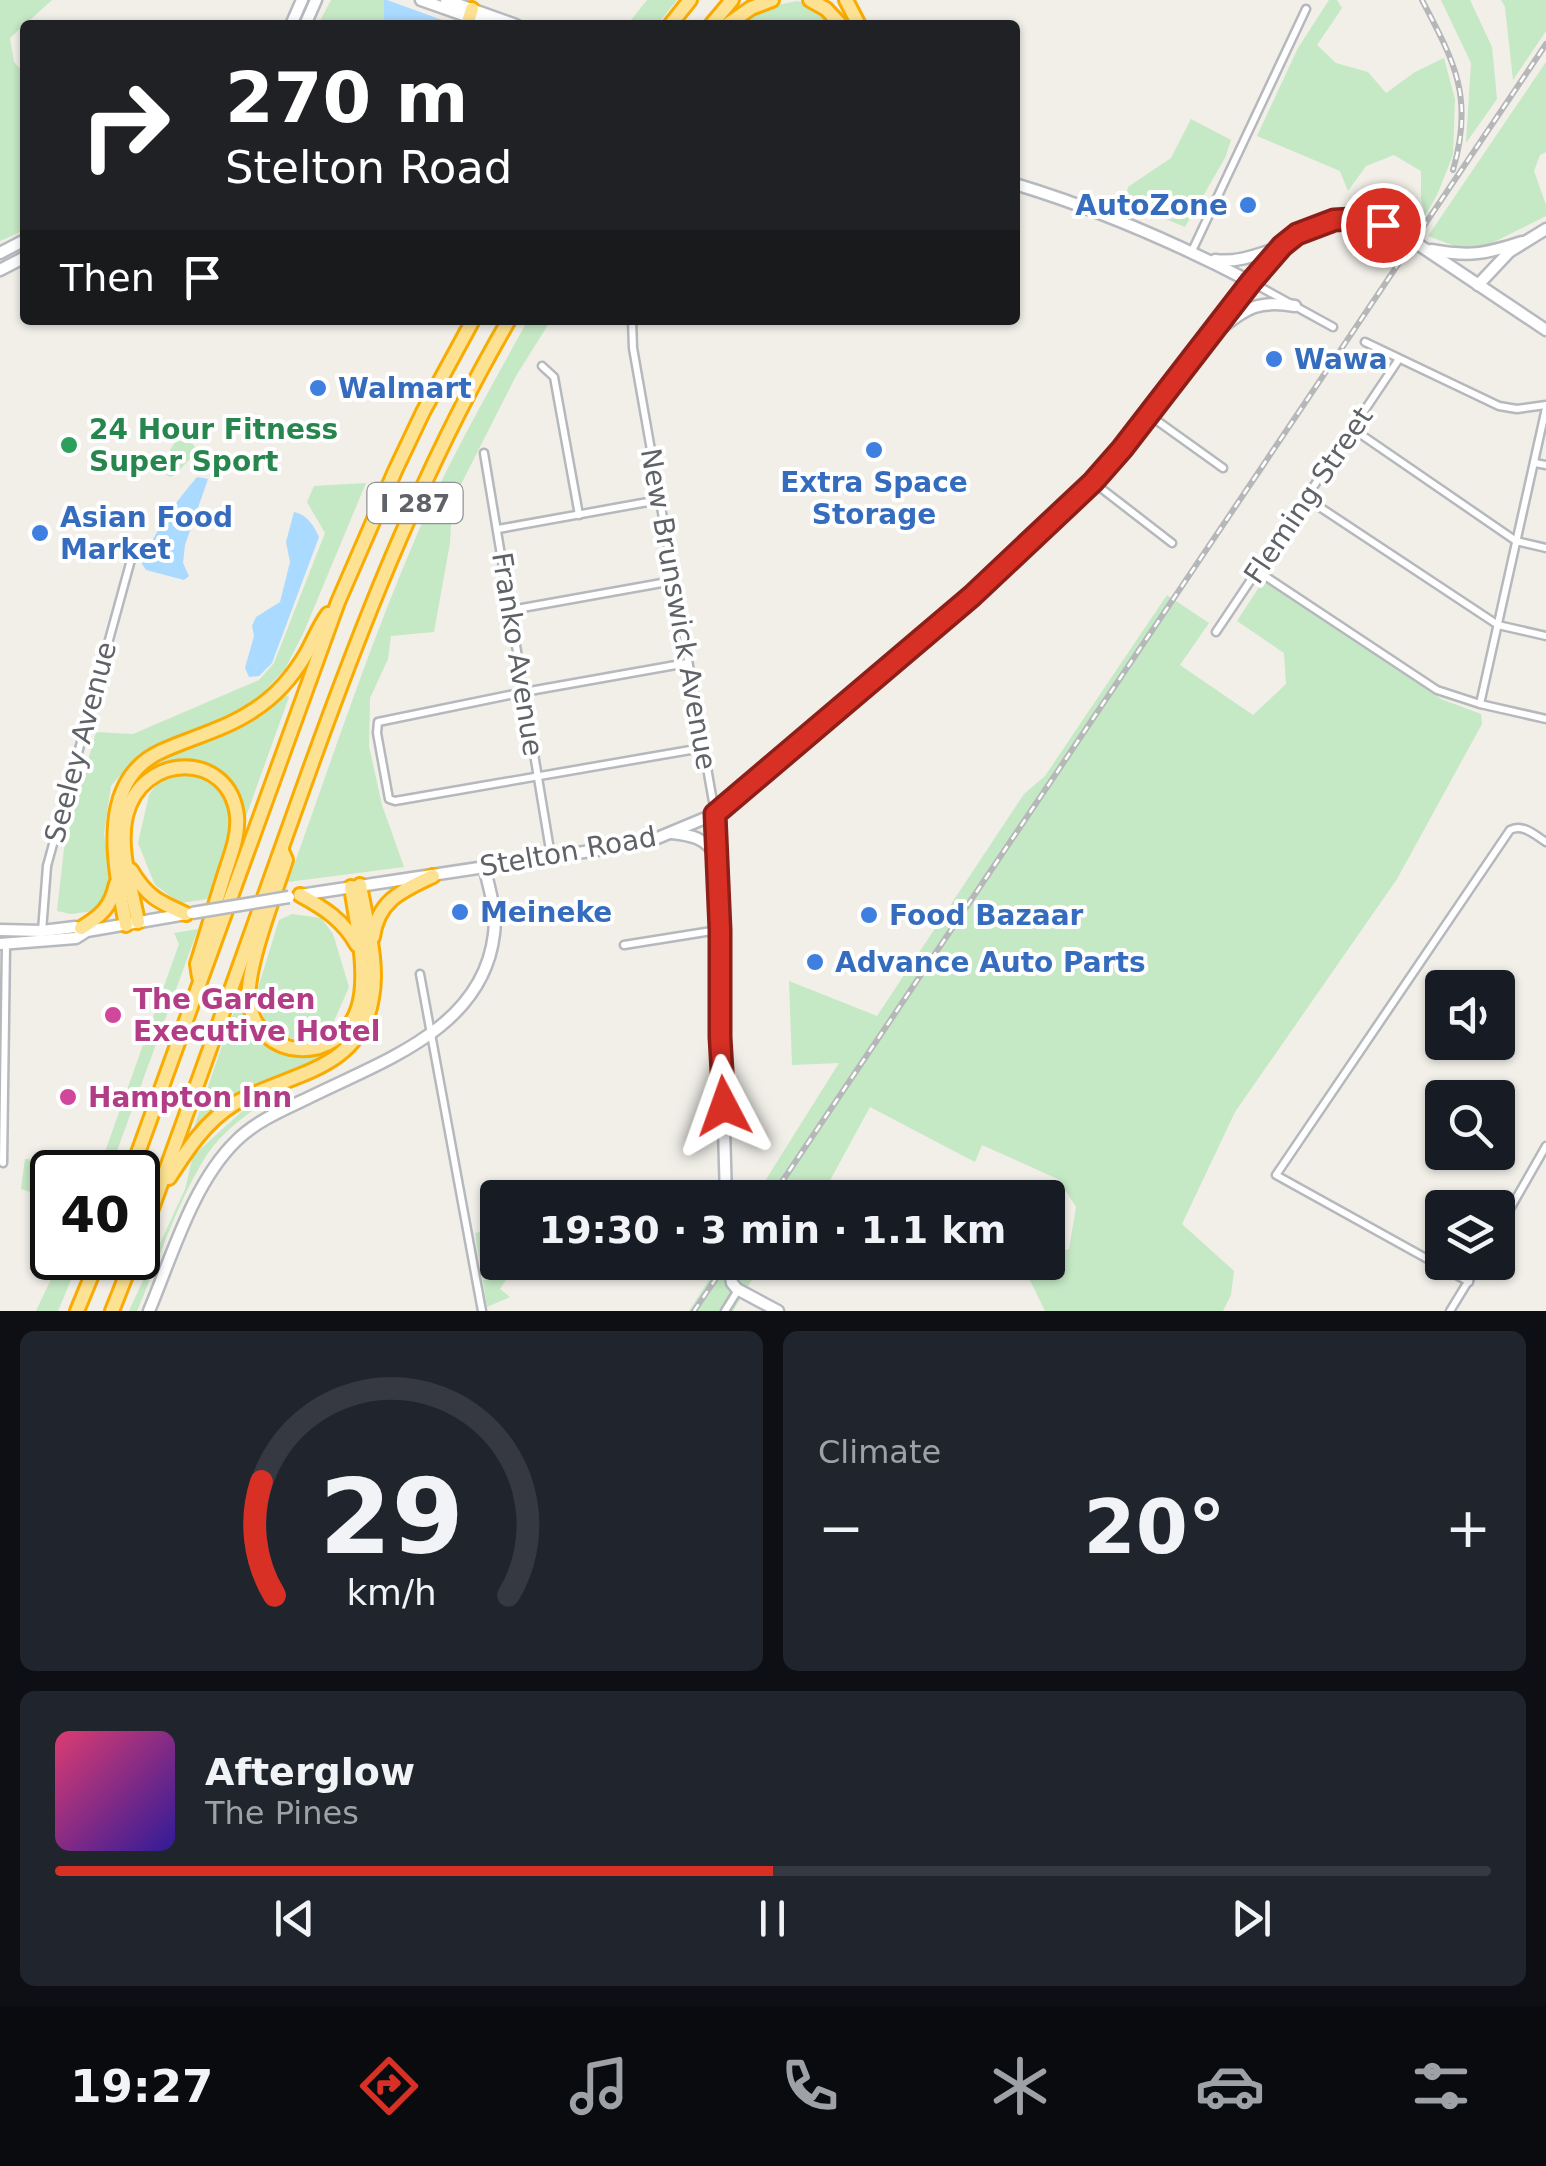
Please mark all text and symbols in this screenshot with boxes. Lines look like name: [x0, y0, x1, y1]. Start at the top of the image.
text: 270 m: [225, 57, 468, 139]
icon: right: [60, 60, 190, 190]
text: Stelton Road: [225, 141, 512, 194]
pin: [1341, 183, 1426, 268]
place label: AutoZone: [1075, 189, 1228, 222]
marker: AutoZone: [1237, 194, 1259, 216]
icon: arrive: [1356, 198, 1411, 253]
icon: arrive: [175, 250, 230, 305]
text: Then: [60, 256, 155, 300]
place label: Wawa: [1294, 343, 1388, 376]
marker: Wawa: [1263, 348, 1285, 370]
place label: Walmart: [338, 372, 472, 405]
marker: Walmart: [307, 377, 329, 399]
street label: Fleming Street: [1237, 401, 1380, 590]
place label: 24 Hour Fitness Super Sport: [89, 413, 338, 478]
marker: 24 Hour Fitness Super Sport: [58, 434, 80, 456]
marker: Extra Space Storage: [863, 439, 885, 461]
street label: New Brunswick Avenue: [634, 446, 723, 772]
place label: Extra Space Storage: [780, 466, 968, 531]
road number: I 287: [368, 483, 462, 523]
place label: Asian Food Market: [60, 501, 233, 566]
marker: Asian Food Market: [29, 522, 51, 544]
street label: Franko Avenue: [485, 550, 550, 758]
street label: Seeley Avenue: [38, 638, 123, 846]
street label: Stelton Road: [477, 820, 659, 883]
place label: Meineke: [480, 896, 612, 929]
place label: Food Bazaar: [889, 899, 1084, 932]
marker: Meineke: [449, 901, 471, 923]
marker: Food Bazaar: [858, 904, 880, 926]
place label: Advance Auto Parts: [835, 946, 1146, 979]
marker: Advance Auto Parts: [804, 951, 826, 973]
map controls: [1425, 970, 1515, 1280]
button: sound: [1425, 970, 1515, 1060]
place label: The Garden Executive Hotel: [133, 983, 380, 1048]
marker: The Garden Executive Hotel: [102, 1004, 124, 1026]
position arrow: [672, 1054, 776, 1158]
button: search: [1425, 1080, 1515, 1170]
place label: Hampton Inn: [88, 1081, 292, 1114]
marker: Hampton Inn: [57, 1086, 79, 1108]
speed limit sign: 40: [30, 1150, 160, 1280]
button: layers: [1425, 1190, 1515, 1280]
text: 19:30 · 3 min · 1.1 km: [539, 1208, 1006, 1252]
text: Climate: [818, 1433, 941, 1471]
text: 29: [319, 1456, 464, 1578]
text: 20°: [1084, 1483, 1225, 1571]
text: −: [818, 1496, 864, 1560]
text: +: [1445, 1496, 1491, 1560]
text: km/h: [346, 1572, 437, 1613]
text: Afterglow: [205, 1750, 415, 1794]
text: The Pines: [205, 1794, 359, 1832]
icon: previous: [267, 1891, 322, 1946]
icon: pause: [745, 1891, 800, 1946]
icon: next: [1224, 1891, 1279, 1946]
icon: directions: [354, 2051, 424, 2121]
icon: music: [564, 2051, 634, 2121]
icon: phone: [775, 2051, 845, 2121]
icon: climate: [985, 2051, 1055, 2121]
icon: car: [1195, 2051, 1265, 2121]
icon: filters: [1406, 2051, 1476, 2121]
text: 19:27: [70, 2060, 213, 2113]

